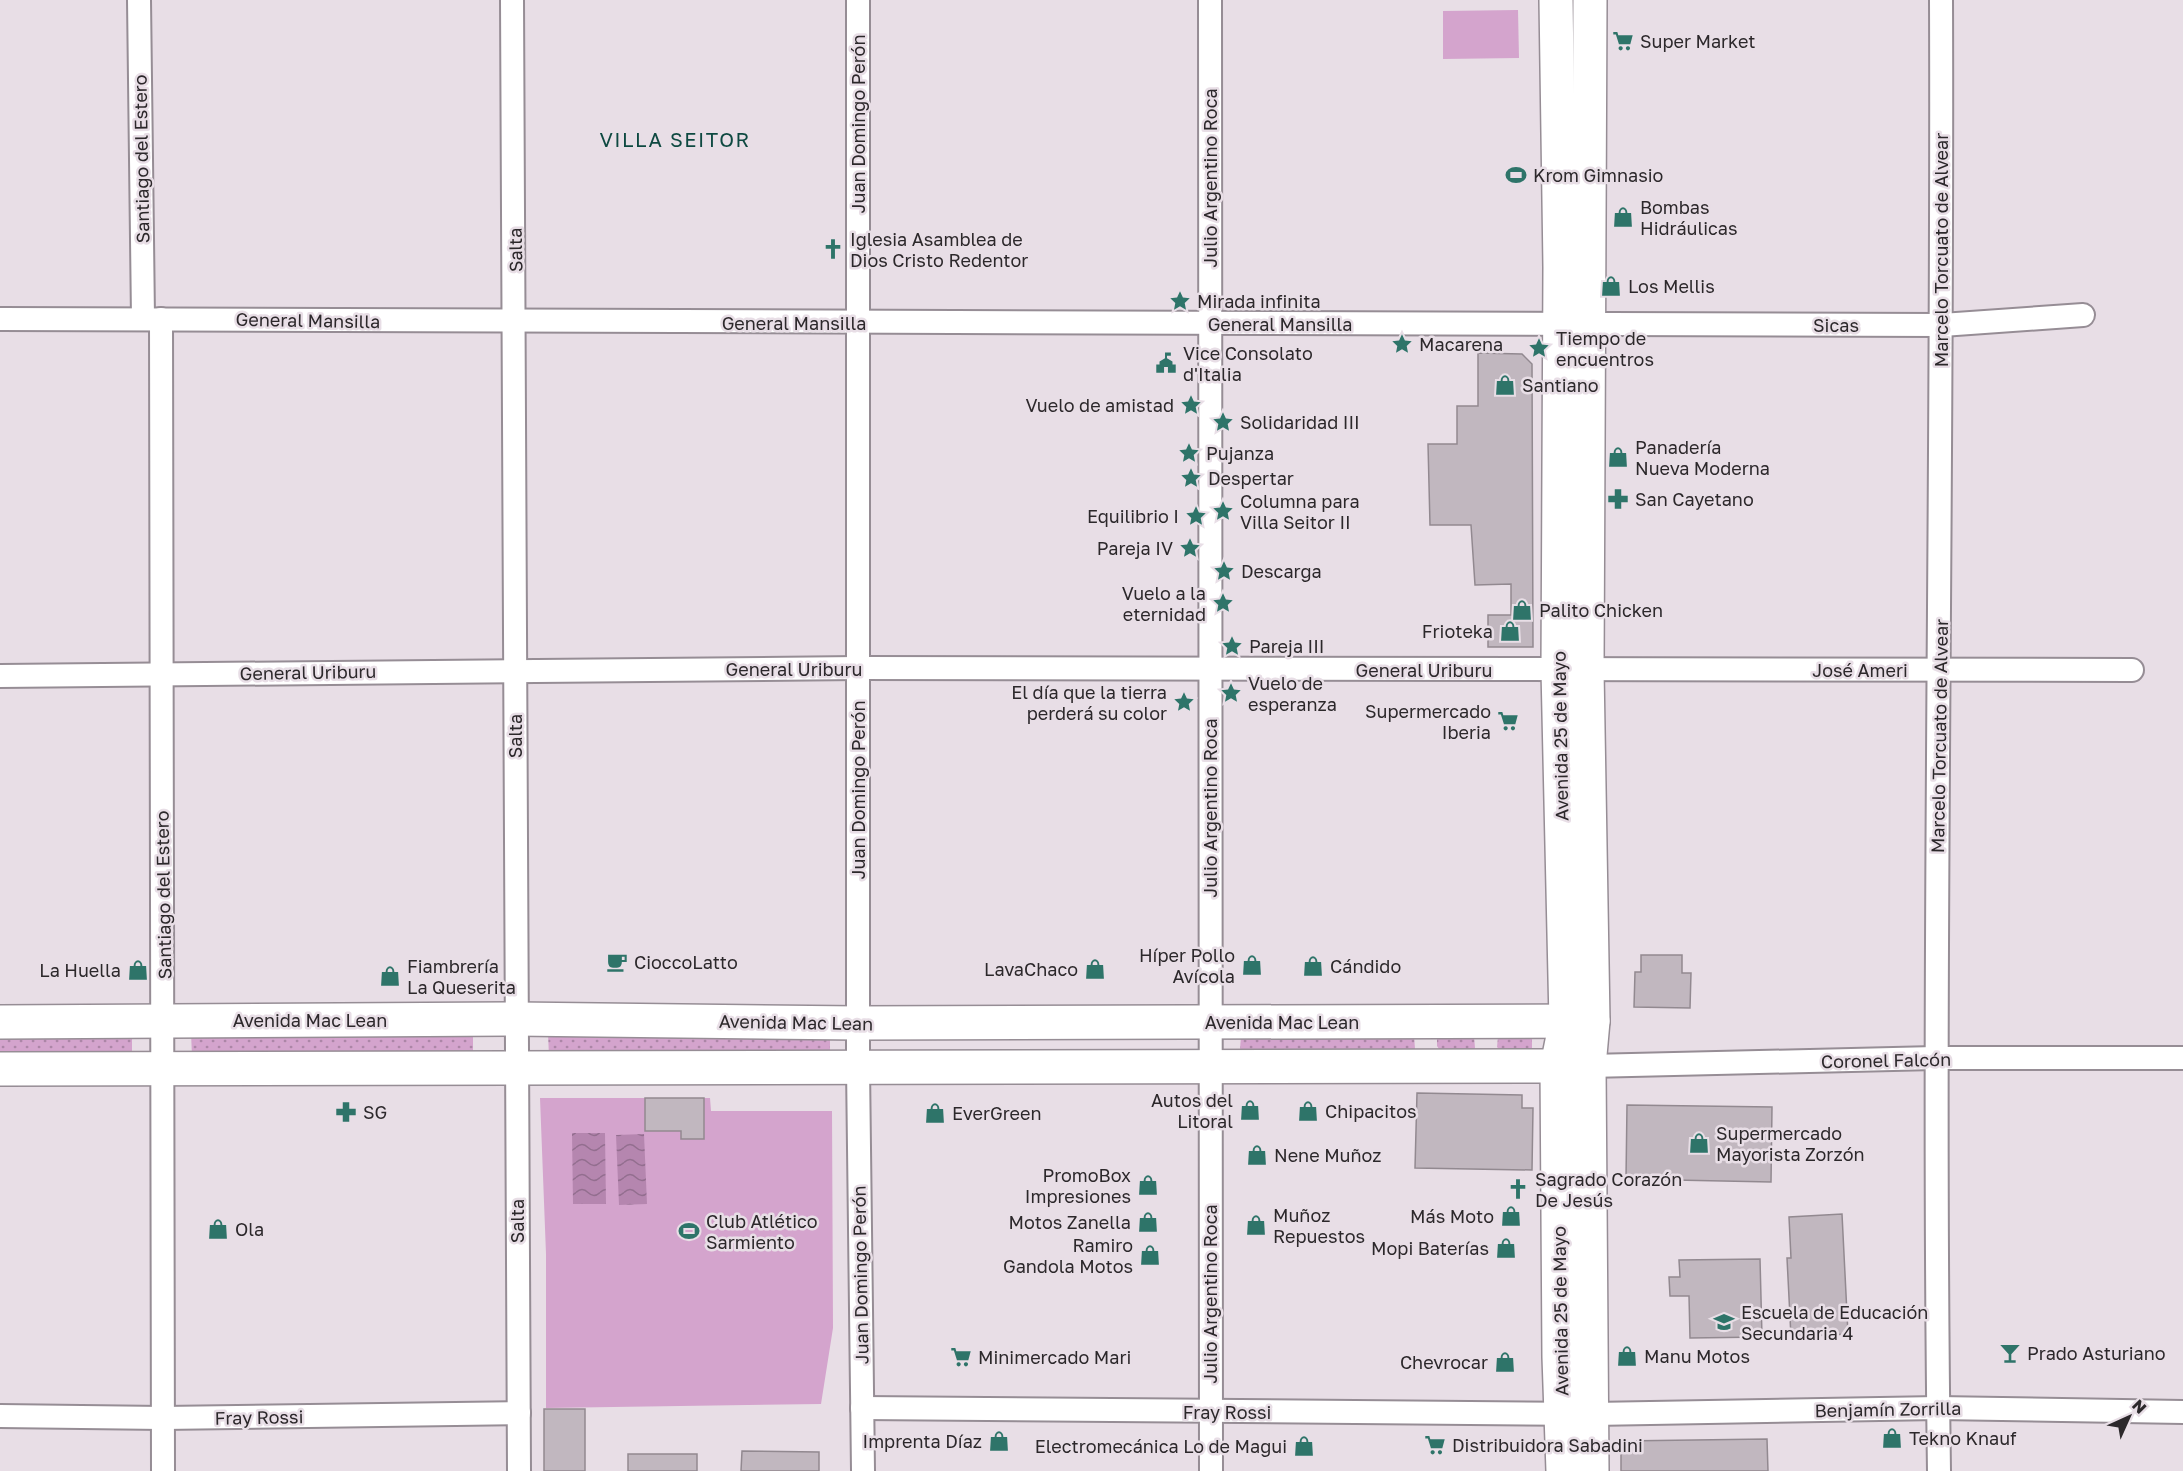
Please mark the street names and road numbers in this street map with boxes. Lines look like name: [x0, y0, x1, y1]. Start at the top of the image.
street label: Juan Domingo Perón: [847, 35, 869, 213]
street label: Santiago del Estero: [129, 74, 153, 244]
street label: Julio Argentino Roca: [1199, 88, 1221, 268]
street label: Marcelo Torcuato de Alvear: [1930, 133, 1952, 367]
street label: Salta: [504, 228, 526, 272]
street label: General Mansilla: [235, 308, 381, 332]
street label: General Mansilla: [722, 312, 866, 334]
street label: General Mansilla: [1208, 313, 1352, 335]
street label: Sicas: [1813, 314, 1859, 336]
street label: Marcelo Torcuato de Alvear: [1926, 619, 1952, 853]
street label: Avenida 25 de Mayo: [1548, 651, 1572, 821]
street label: General Uriburu: [726, 658, 862, 680]
street label: General Uriburu: [1356, 659, 1492, 681]
street label: José Ameri: [1812, 659, 1908, 681]
street label: General Uriburu: [239, 660, 377, 684]
street label: Juan Domingo Perón: [847, 701, 869, 879]
street label: Salta: [504, 714, 526, 758]
street label: Julio Argentino Roca: [1199, 718, 1221, 898]
street label: Santiago del Estero: [151, 810, 175, 980]
street label: Avenida Mac Lean: [233, 1009, 387, 1031]
street label: Avenida Mac Lean: [719, 1010, 873, 1034]
street label: Avenida Mac Lean: [1205, 1011, 1359, 1033]
street label: Coronel Falcón: [1821, 1048, 1951, 1072]
street label: Juan Domingo Perón: [847, 1185, 873, 1365]
street label: Salta: [506, 1199, 528, 1243]
street label: Julio Argentino Roca: [1199, 1204, 1221, 1384]
street label: Avenida 25 de Mayo: [1548, 1226, 1572, 1396]
street label: Benjamín Zorrilla: [1814, 1397, 1962, 1421]
street label: Fray Rossi: [1183, 1401, 1271, 1423]
street label: Fray Rossi: [214, 1405, 304, 1429]

